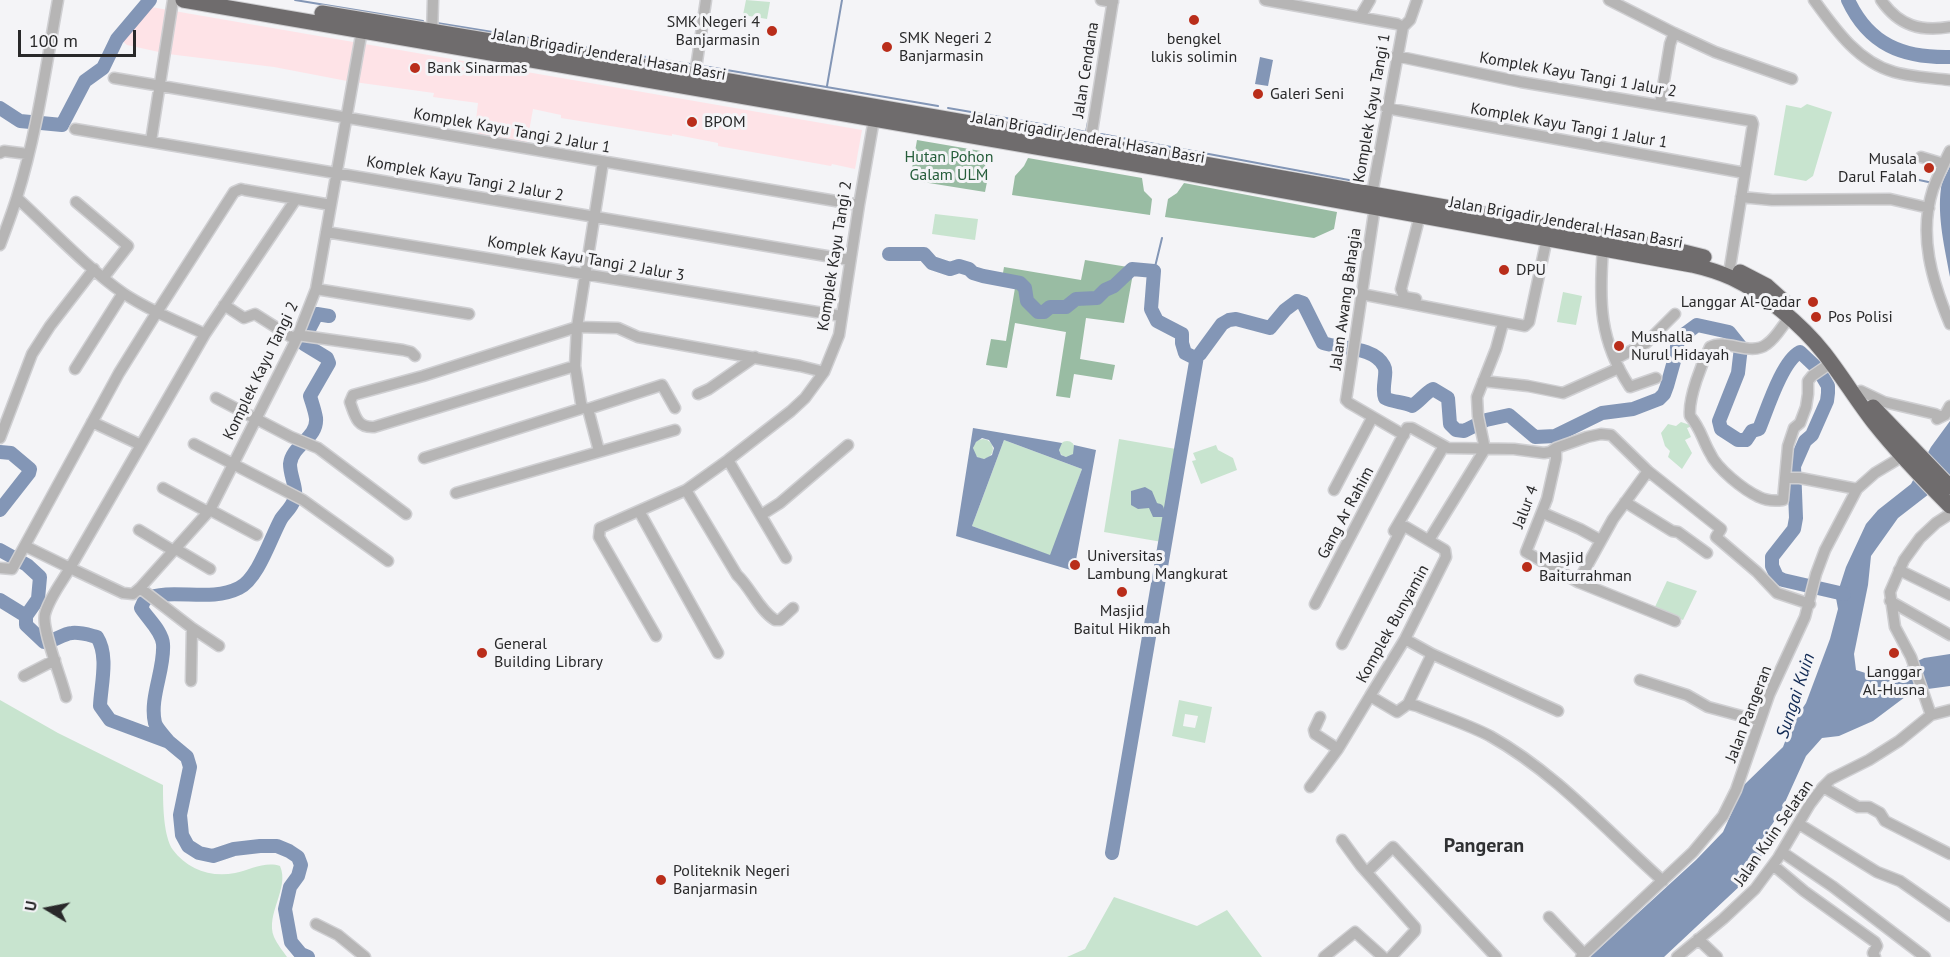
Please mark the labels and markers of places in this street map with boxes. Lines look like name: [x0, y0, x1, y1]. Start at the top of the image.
place label: SMK Negeri 4 Banjarmasin: [667, 12, 760, 50]
marker: bengkel lukis solimin: [1187, 13, 1201, 27]
marker: SMK Negeri 4 Banjarmasin: [765, 24, 779, 38]
place label: SMK Negeri 2 Banjarmasin: [899, 28, 992, 66]
place label: bengkel lukis solimin: [1151, 29, 1237, 67]
marker: SMK Negeri 2 Banjarmasin: [880, 40, 894, 54]
place label: Bank Sinarmas: [427, 58, 528, 78]
marker: Bank Sinarmas: [408, 61, 422, 75]
place label: Galeri Seni: [1270, 84, 1344, 104]
marker: Galeri Seni: [1251, 87, 1265, 101]
place label: BPOM: [704, 112, 746, 132]
marker: BPOM: [685, 115, 699, 129]
place label: Musala Darul Falah: [1838, 149, 1917, 187]
marker: Musala Darul Falah: [1922, 161, 1936, 175]
place label: DPU: [1516, 260, 1546, 280]
marker: DPU: [1497, 263, 1511, 277]
place label: Langgar Al-Qadar: [1681, 292, 1801, 312]
marker: Langgar Al-Qadar: [1806, 295, 1820, 309]
place label: Pos Polisi: [1828, 307, 1893, 327]
marker: Pos Polisi: [1809, 310, 1823, 324]
place label: Mushalla Nurul Hidayah: [1631, 327, 1729, 365]
marker: Mushalla Nurul Hidayah: [1612, 339, 1626, 353]
place label: Universitas Lambung Mangkurat: [1087, 546, 1228, 584]
place label: Masjid Baiturrahman: [1539, 548, 1632, 586]
marker: Universitas Lambung Mangkurat: [1068, 558, 1082, 572]
marker: Masjid Baiturrahman: [1520, 560, 1534, 574]
marker: Masjid Baitul Hikmah: [1115, 585, 1129, 599]
place label: Masjid Baitul Hikmah: [1074, 601, 1170, 639]
place label: General Building Library: [494, 634, 603, 672]
marker: General Building Library: [475, 646, 489, 660]
marker: Langgar Al-Husna: [1887, 646, 1901, 660]
place label: Langgar Al-Husna: [1863, 662, 1925, 700]
place label: Politeknik Negeri Banjarmasin: [673, 861, 790, 899]
marker: Politeknik Negeri Banjarmasin: [654, 873, 668, 887]

